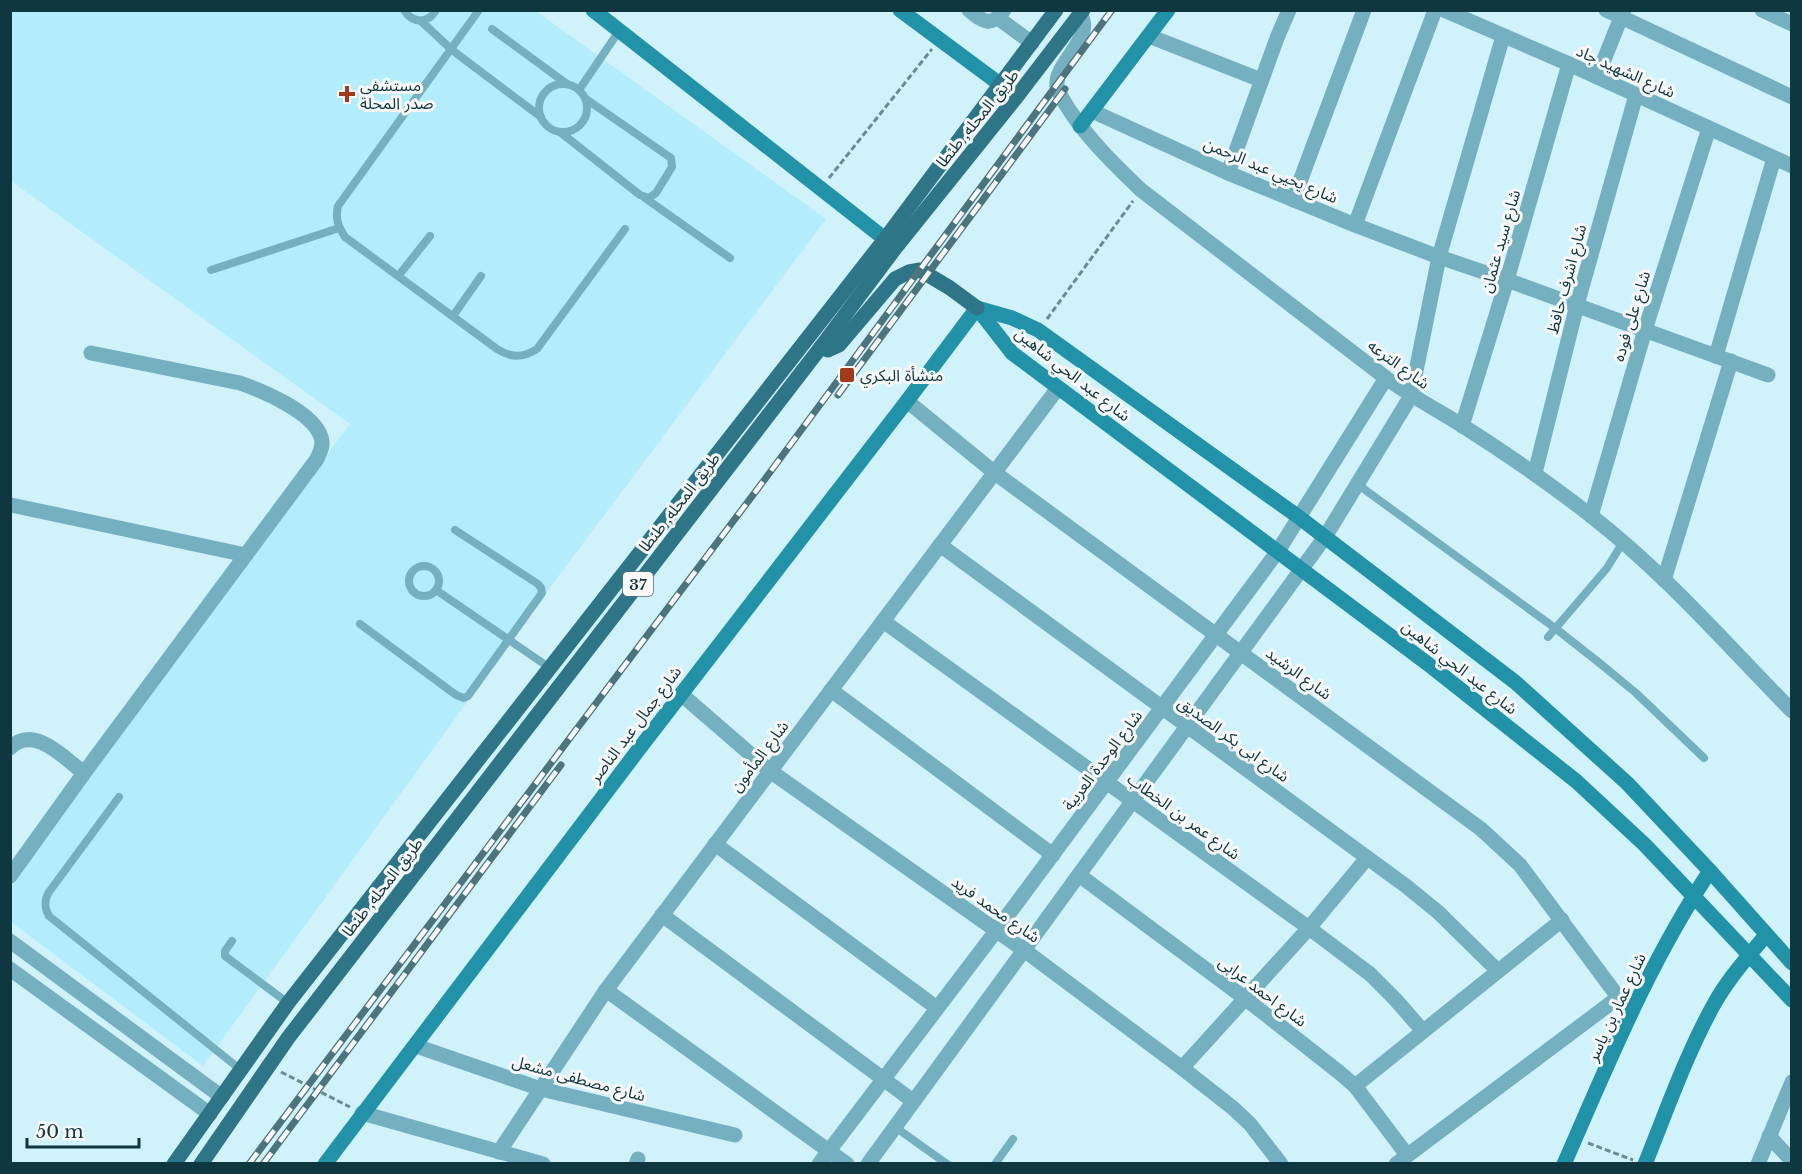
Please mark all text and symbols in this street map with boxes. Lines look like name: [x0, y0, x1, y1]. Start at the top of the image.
street label: شارع الشهيد جاد: [1572, 40, 1679, 104]
street label: طريق المحله, طنطا: [931, 65, 1023, 172]
place label: مستشفى صدر المحلة: [360, 75, 433, 113]
marker: مستشفى صدر المحلة: [338, 85, 356, 103]
street label: شارع يحيي عبد الرحمن: [1200, 133, 1341, 210]
street label: شارع سيد عثمان: [1476, 187, 1527, 296]
street label: شارع اشرف حافظ: [1542, 222, 1593, 337]
street label: شارع على فوده: [1608, 268, 1657, 365]
street label: شارع عبد الحي شاهين: [1009, 323, 1135, 428]
street label: شارع الترعه: [1362, 335, 1434, 396]
place label: منشأة البكري: [860, 365, 943, 388]
marker: منشأة البكري: [838, 366, 856, 384]
street label: طريق المحله, طنطا: [634, 448, 725, 556]
road number: 37: [623, 572, 653, 596]
street label: شارع عبد الحي شاهين: [1396, 616, 1522, 721]
street label: شارع الرشيد: [1260, 642, 1336, 706]
street label: شارع جمال عبد الناصر: [584, 662, 688, 789]
street label: شارع ابى بكر الصديق: [1173, 692, 1294, 789]
street label: شارع الوحدة العربية: [1058, 706, 1149, 816]
street label: شارع المأمون: [726, 716, 795, 798]
street label: شارع عمر بن الخطاب: [1122, 768, 1244, 866]
street label: طريق المحله, طنطا: [337, 833, 428, 941]
street label: شارع محمد فريد: [946, 871, 1044, 949]
street label: شارع عمار بن ياسر: [1582, 950, 1653, 1066]
street label: شارع احمد عرابى: [1213, 951, 1311, 1033]
street label: شارع مصطفى مشعل: [509, 1051, 648, 1108]
scale bar: [27, 1111, 140, 1149]
text: 50 m: [36, 1121, 84, 1143]

